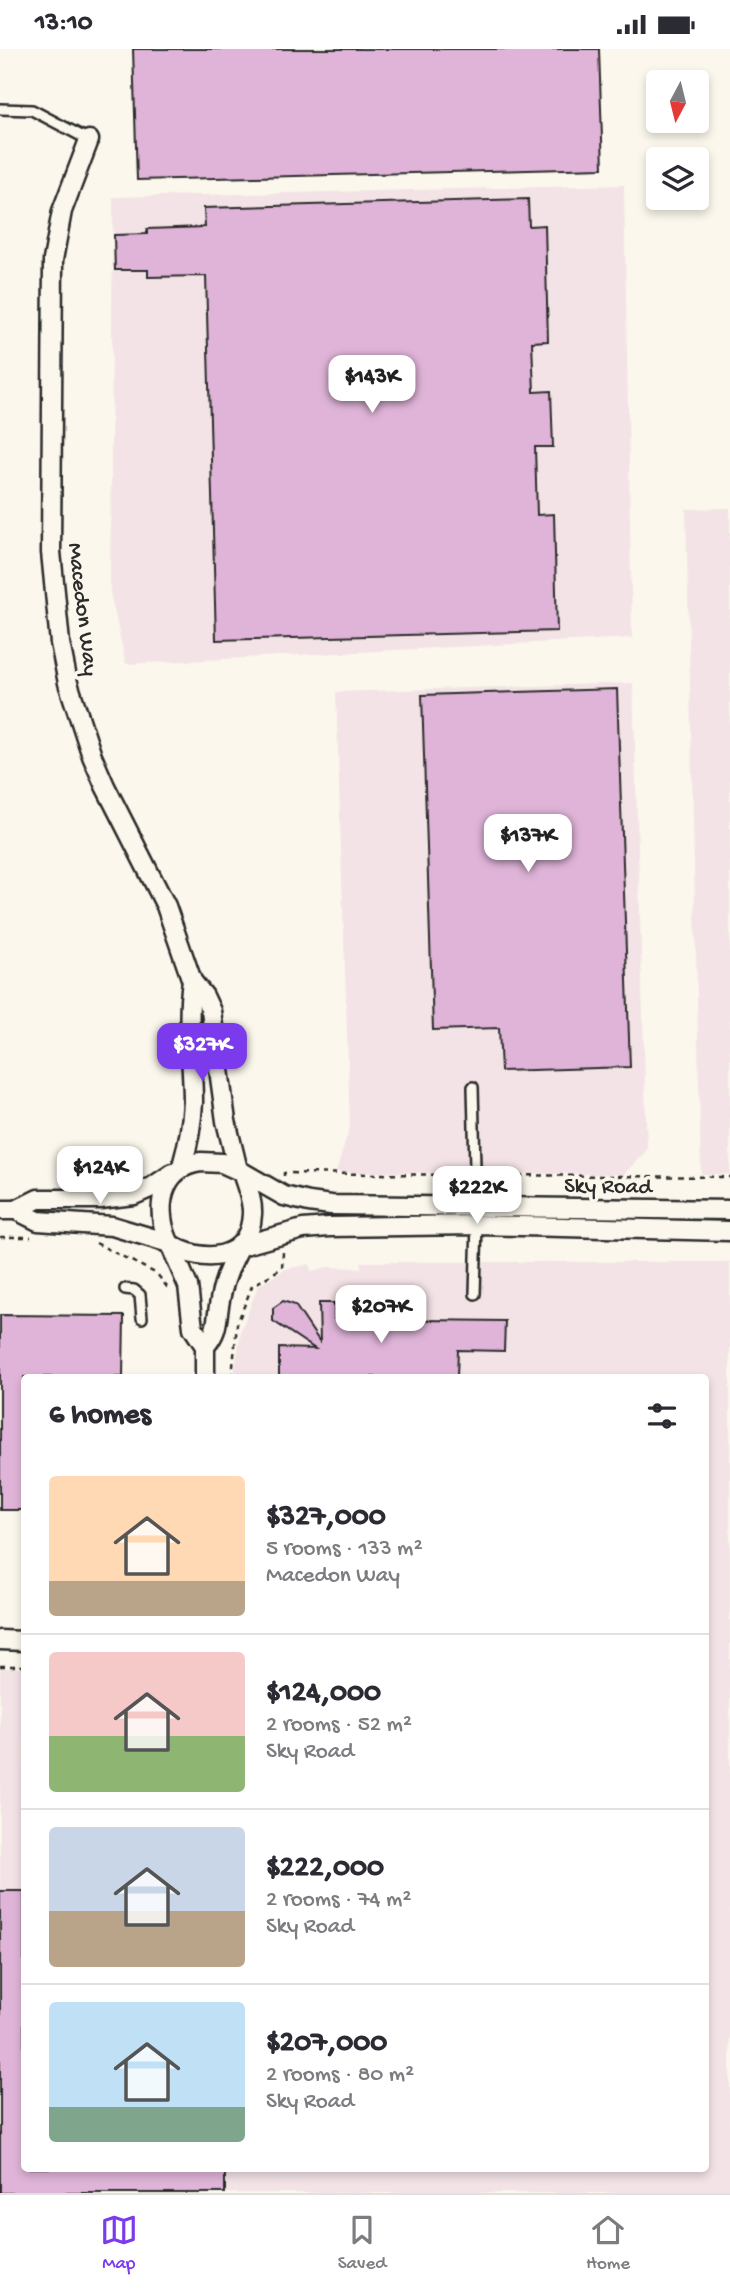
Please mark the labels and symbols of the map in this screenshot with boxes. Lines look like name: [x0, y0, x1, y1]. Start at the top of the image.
north arrow: [646, 70, 709, 133]
pin: $143K: [323, 355, 421, 415]
street label: Macedon Way: [60, 541, 103, 678]
pin: $137K: [479, 815, 577, 874]
pin: $327K: [153, 1023, 251, 1083]
pin: $124K: [51, 1147, 149, 1206]
pin: $222K: [428, 1167, 526, 1226]
street label: Sky Road: [564, 1173, 654, 1202]
pin: $207K: [332, 1285, 430, 1345]

